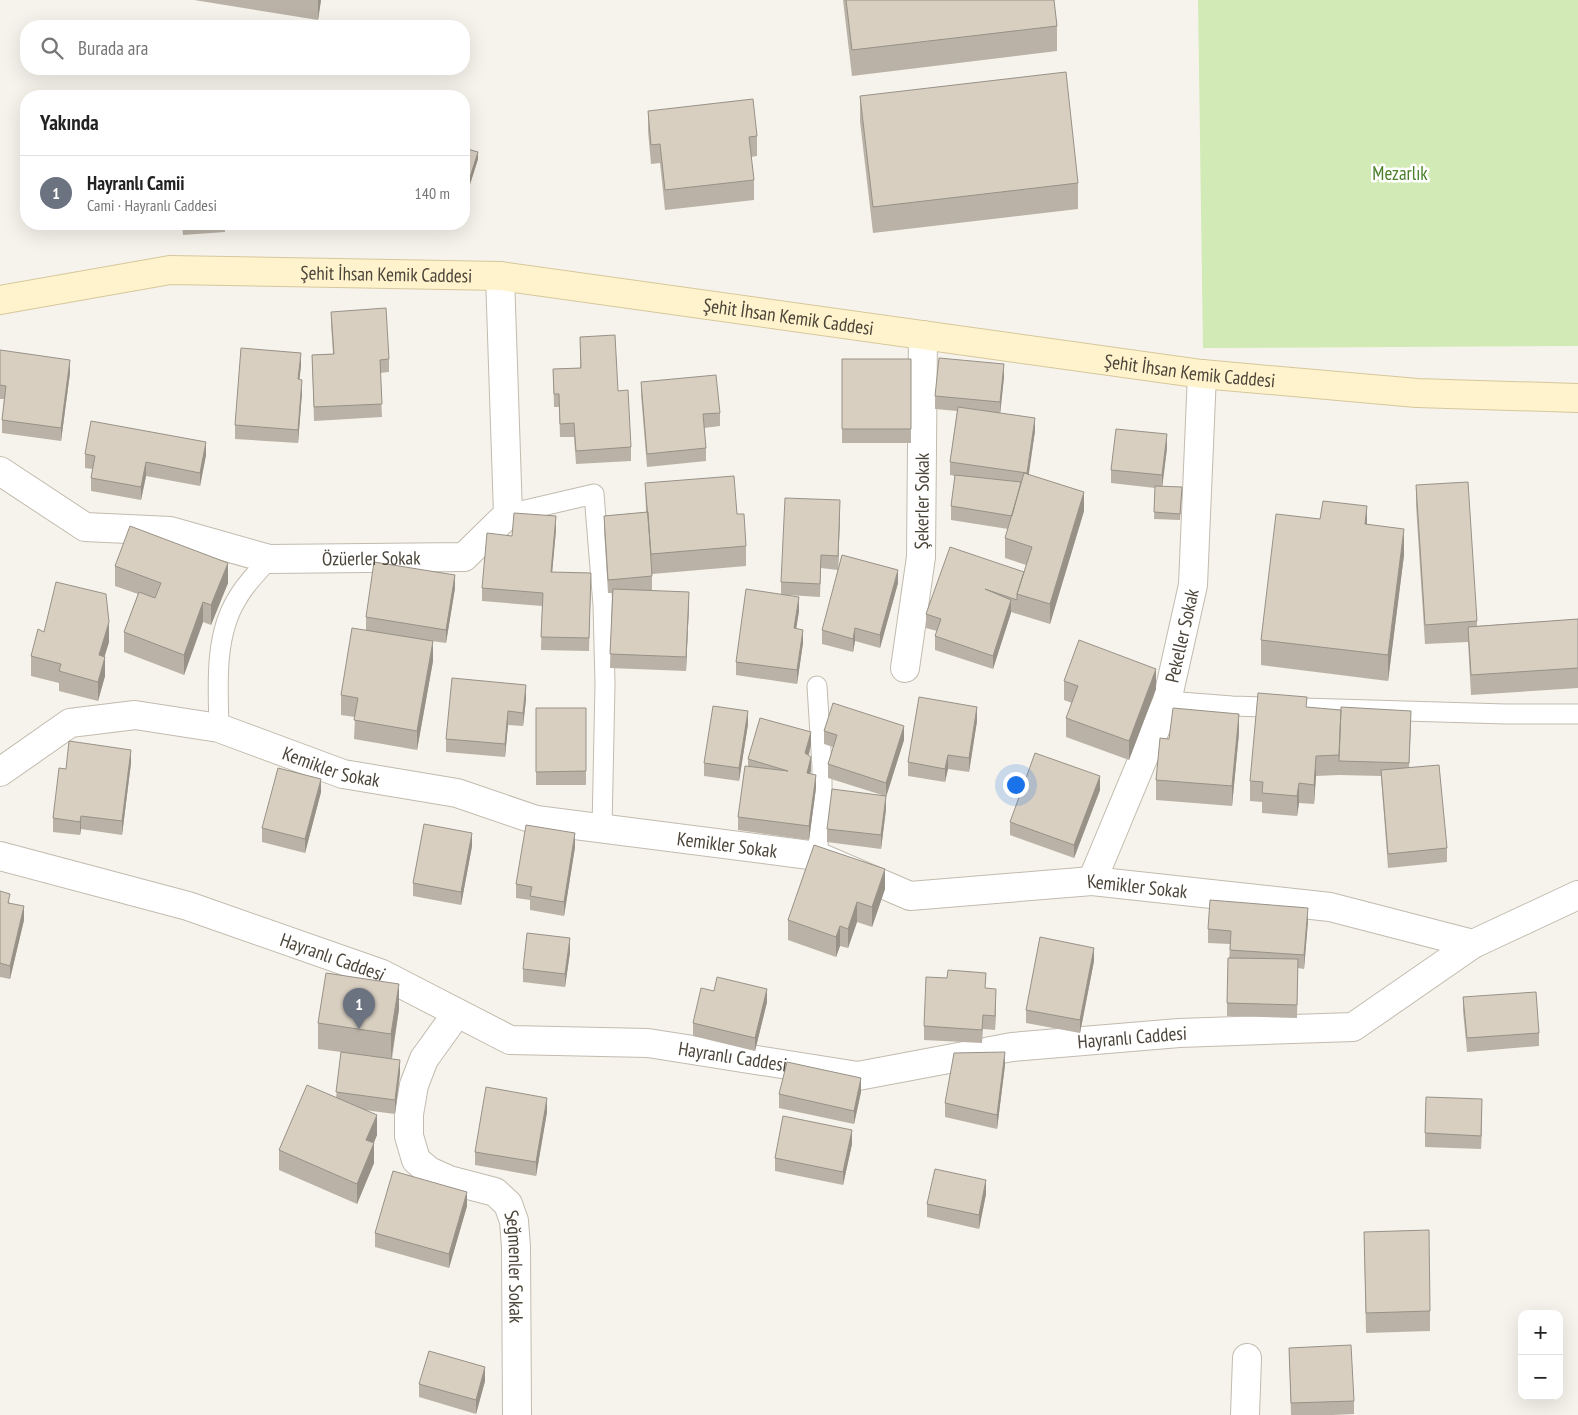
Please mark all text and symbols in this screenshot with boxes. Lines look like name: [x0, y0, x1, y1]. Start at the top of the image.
search box: [20, 20, 470, 75]
icon: search: [38, 34, 66, 62]
text: Burada ara: [78, 36, 148, 60]
text: Yakında: [40, 109, 99, 136]
park label: Mezarlık: [1372, 161, 1428, 185]
text: Hayranlı Camii: [87, 171, 185, 195]
text: 1: [52, 183, 60, 203]
text: 140 m: [415, 183, 450, 203]
text: Cami · Hayranlı Caddesi: [87, 195, 217, 215]
street label: Şehit İhsan Kemik Caddesi: [300, 260, 473, 287]
street label: Şehit İhsan Kemik Caddesi: [702, 293, 875, 340]
street label: Şehit İhsan Kemik Caddesi: [1103, 349, 1276, 392]
street label: Şekerler Sokak: [909, 452, 934, 550]
street label: Özüerler Sokak: [322, 545, 421, 570]
street label: Pekeller Sokak: [1159, 586, 1204, 685]
street label: Kemikler Sokak: [279, 741, 382, 792]
your location: [1003, 772, 1029, 798]
street label: Kemikler Sokak: [676, 826, 779, 863]
street label: Kemikler Sokak: [1086, 869, 1189, 903]
street label: Hayranlı Caddesi: [277, 927, 390, 986]
pin: 1: [343, 988, 375, 1029]
street label: Hayranlı Caddesi: [1076, 1021, 1187, 1053]
street label: Hayranlı Caddesi: [677, 1036, 789, 1077]
street label: Seğmenler Sokak: [499, 1207, 528, 1324]
map controls: [1518, 1310, 1563, 1400]
button: +: [1518, 1310, 1563, 1355]
button: −: [1518, 1355, 1563, 1400]

